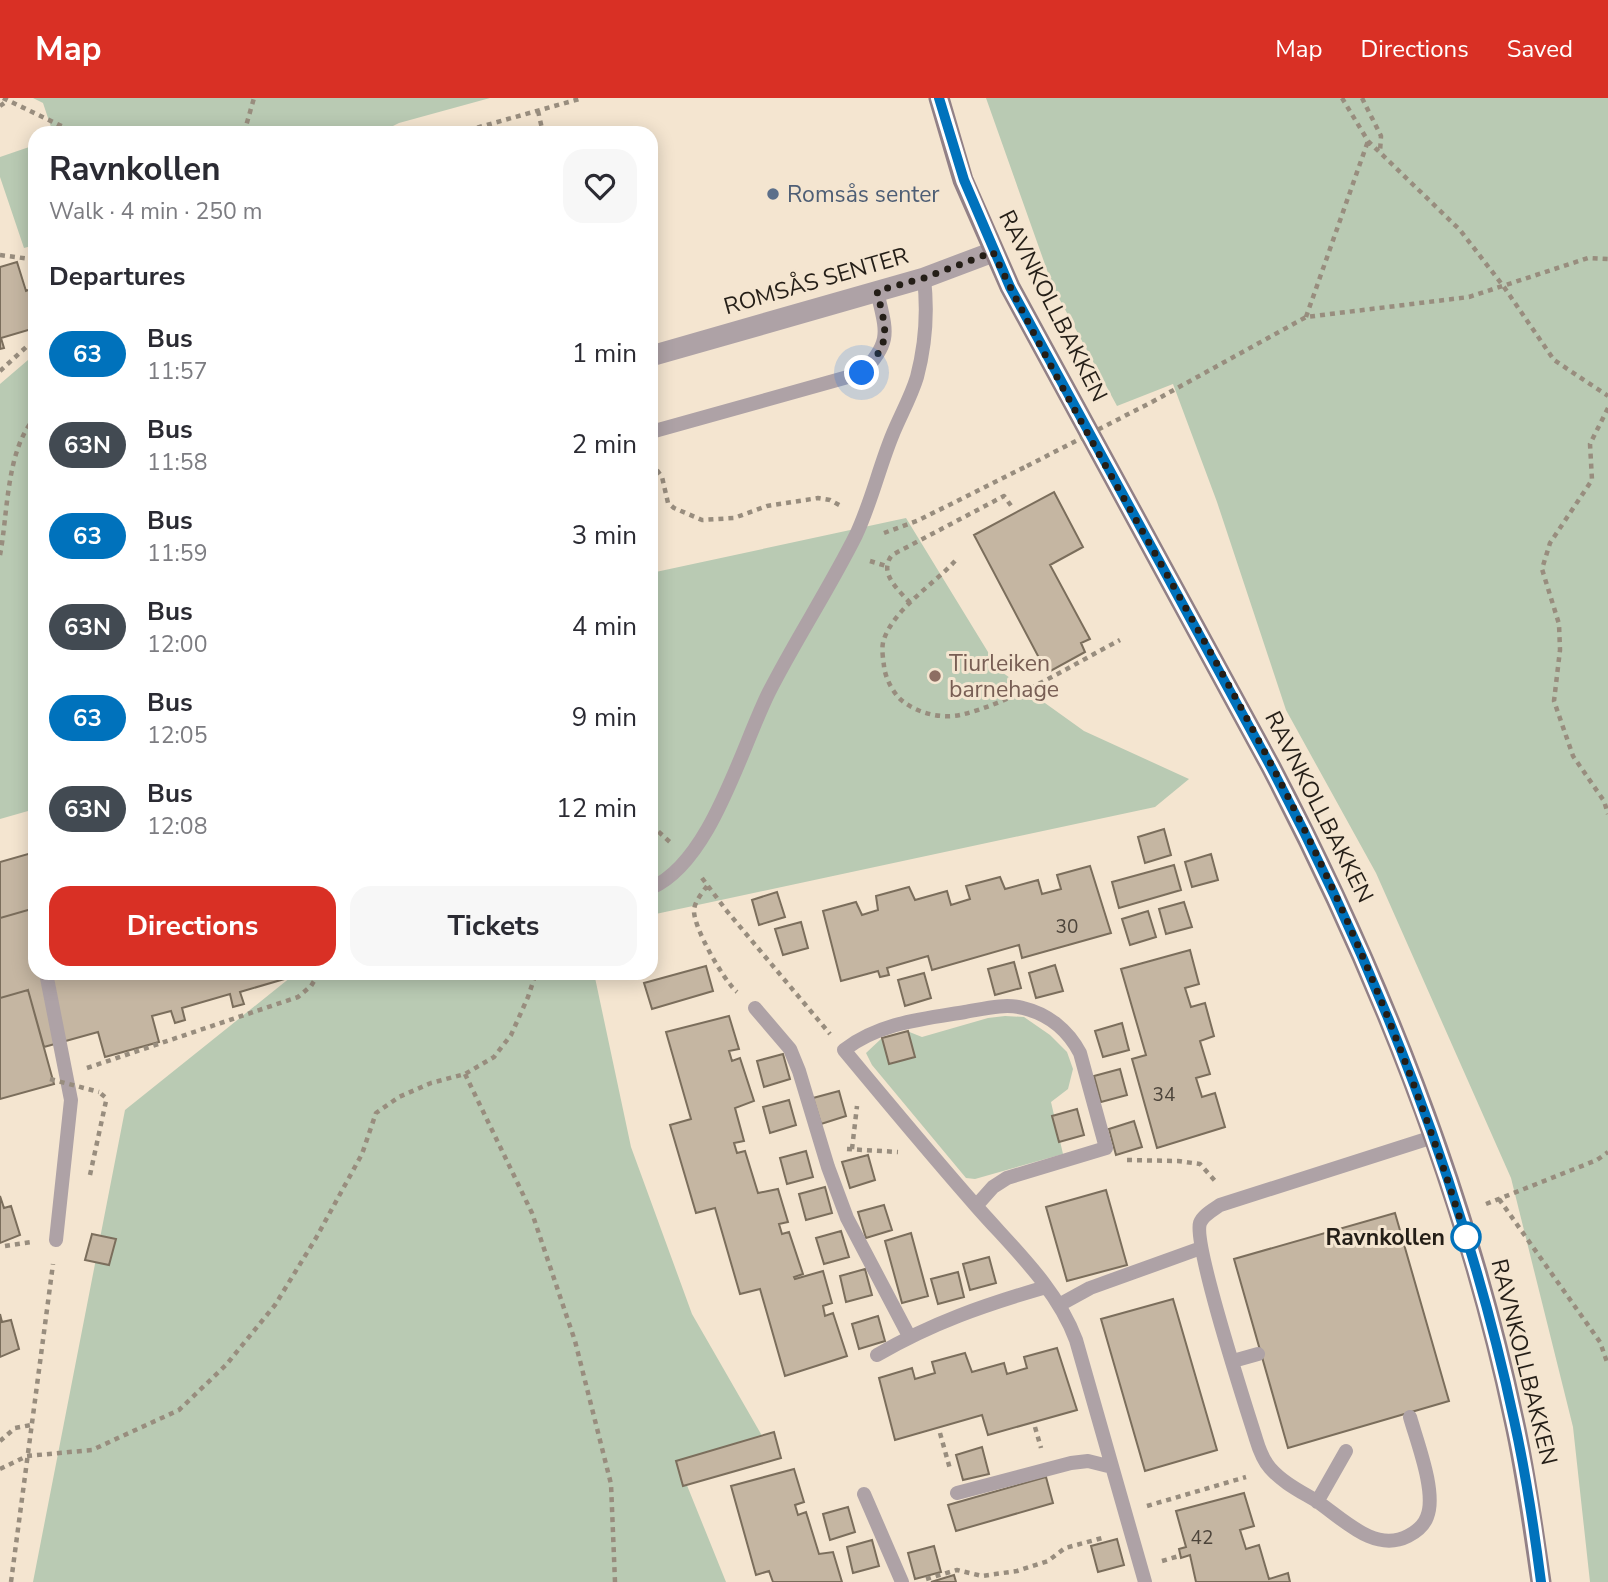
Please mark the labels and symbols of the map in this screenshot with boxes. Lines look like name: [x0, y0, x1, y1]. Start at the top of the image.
place label: Romsås senter: [787, 179, 940, 210]
marker: Romsås senter: [765, 186, 781, 202]
street label: RAVNKOLLBAKKEN: [991, 205, 1115, 407]
street label: ROMSÅS SENTER: [720, 239, 912, 322]
your location: [844, 355, 879, 390]
place label: Tiurleiken barnehage: [949, 648, 1059, 705]
marker: Tiurleiken barnehage: [927, 668, 943, 684]
street label: RAVNKOLLBAKKEN: [1257, 706, 1381, 908]
house number: 30: [1056, 914, 1078, 940]
house number: 34: [1153, 1082, 1175, 1108]
place label: Ravnkollen: [1325, 1222, 1445, 1253]
marker: Ravnkollen: [1451, 1222, 1481, 1252]
street label: RAVNKOLLBAKKEN: [1483, 1256, 1565, 1468]
house number: 42: [1191, 1525, 1213, 1551]

